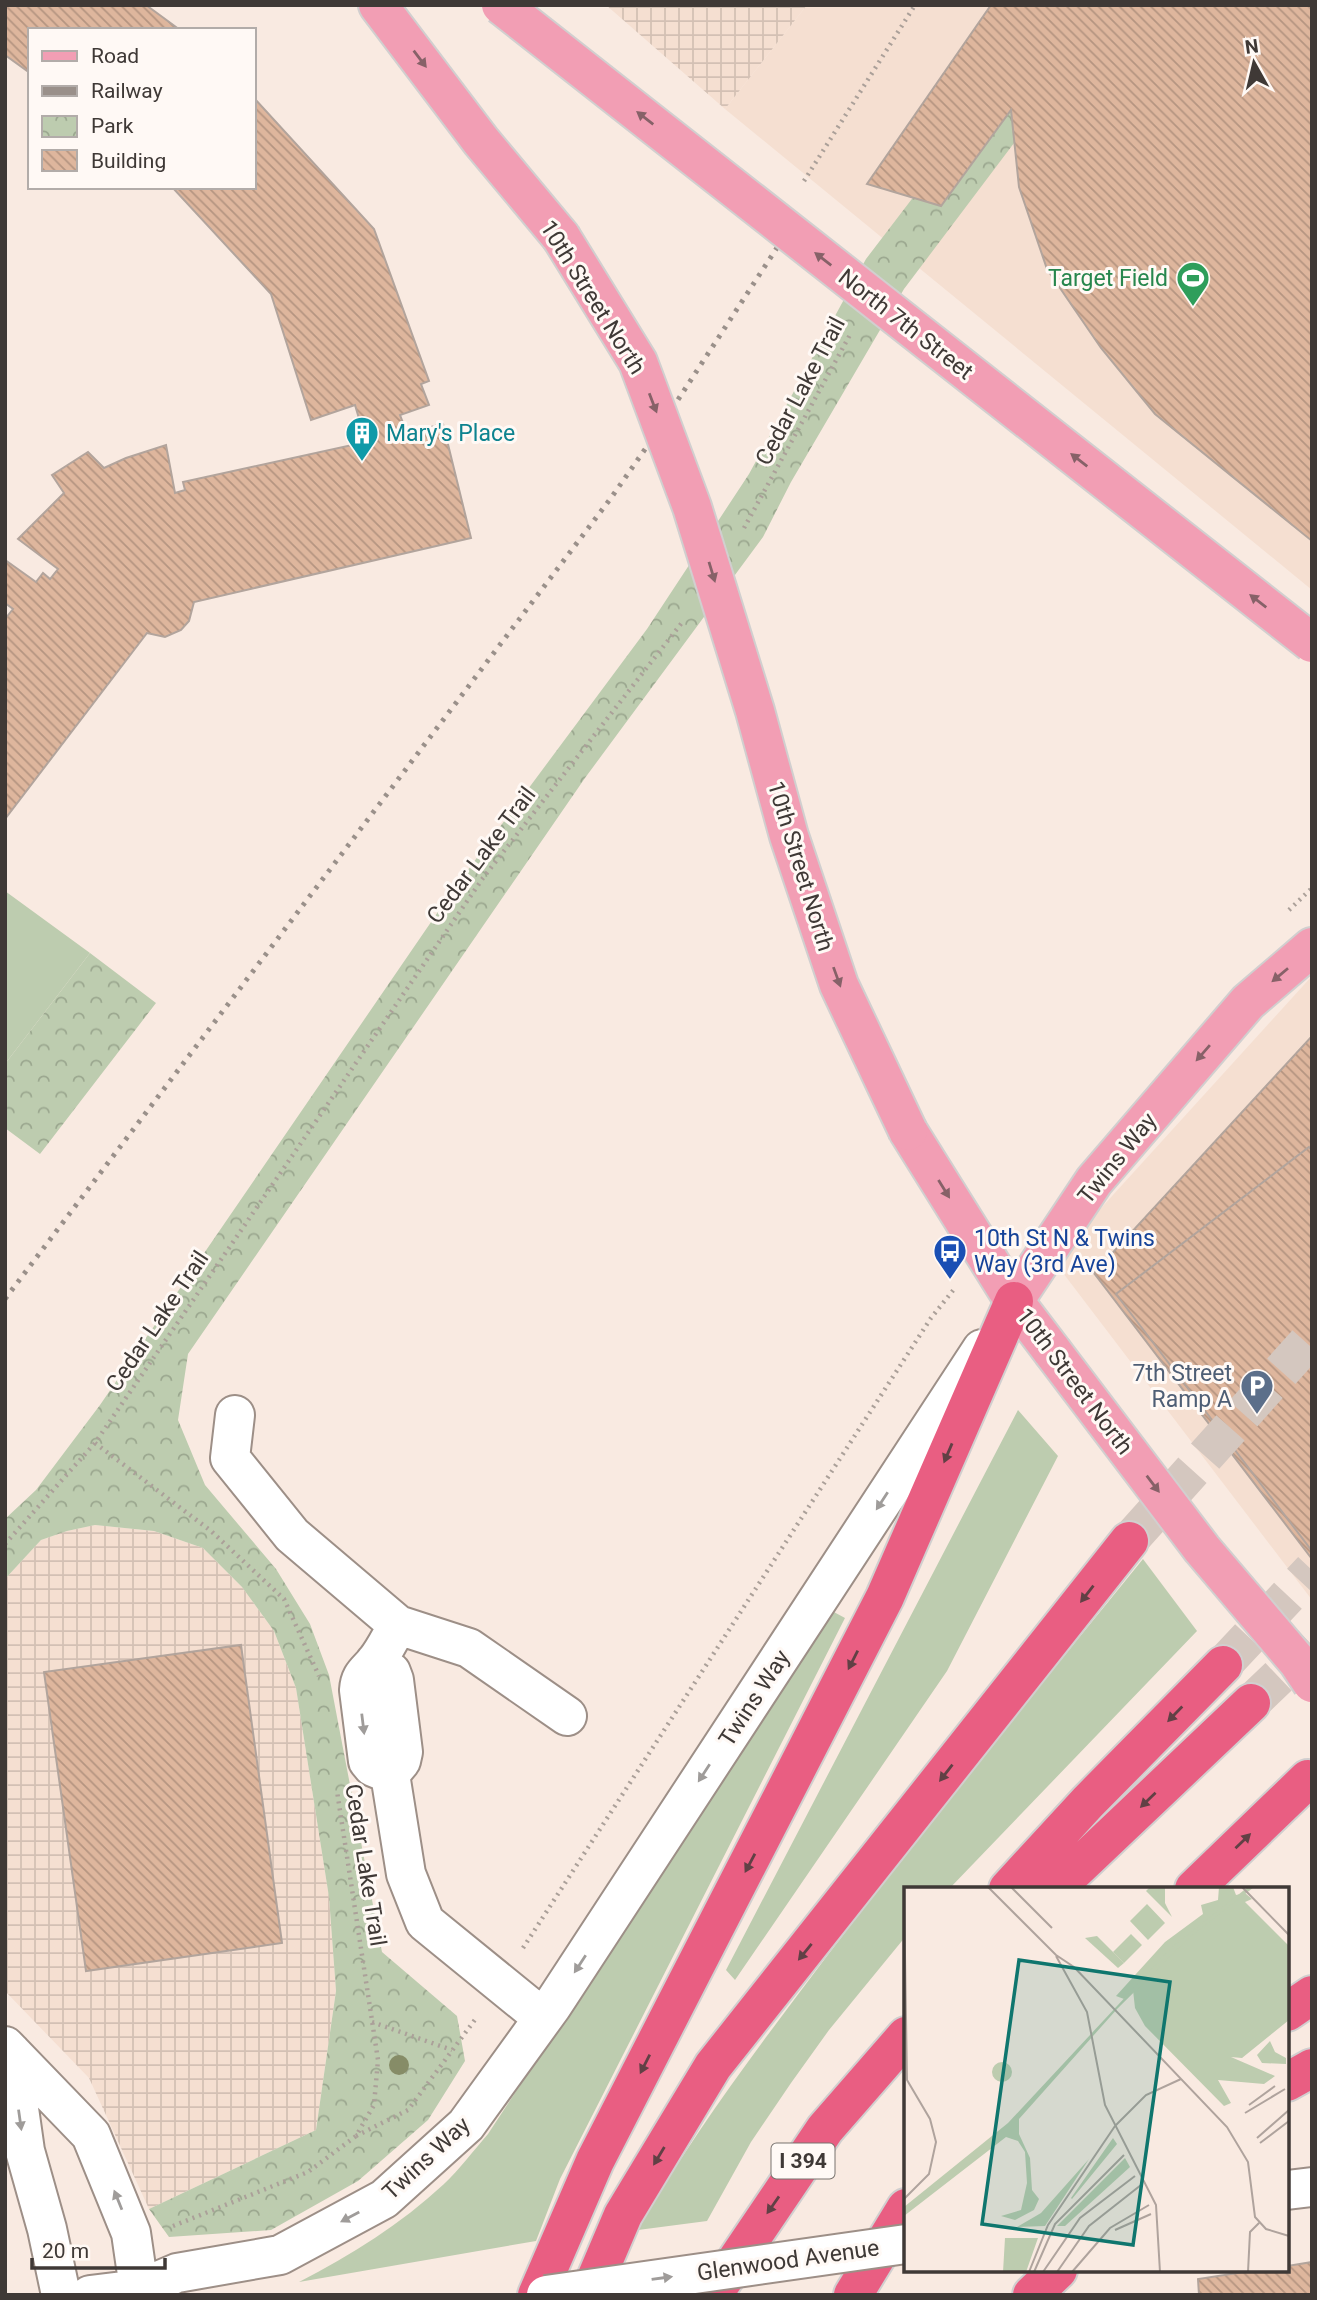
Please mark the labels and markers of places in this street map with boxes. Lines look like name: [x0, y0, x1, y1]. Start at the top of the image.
sports icon: Target Field: [1174, 259, 1212, 308]
place label: Target Field: [1048, 265, 1168, 292]
building icon: Mary's Place: [343, 414, 381, 463]
place label: Mary's Place: [386, 420, 515, 447]
place label: 10th St N & Twins Way (3rd Ave): [974, 1225, 1155, 1278]
bus stop icon: 10th St N & Twins Way (3rd Ave): [931, 1232, 969, 1281]
place label: 7th Street Ramp A: [1132, 1360, 1232, 1413]
parking icon: 7th Street Ramp A: [1238, 1367, 1276, 1416]

